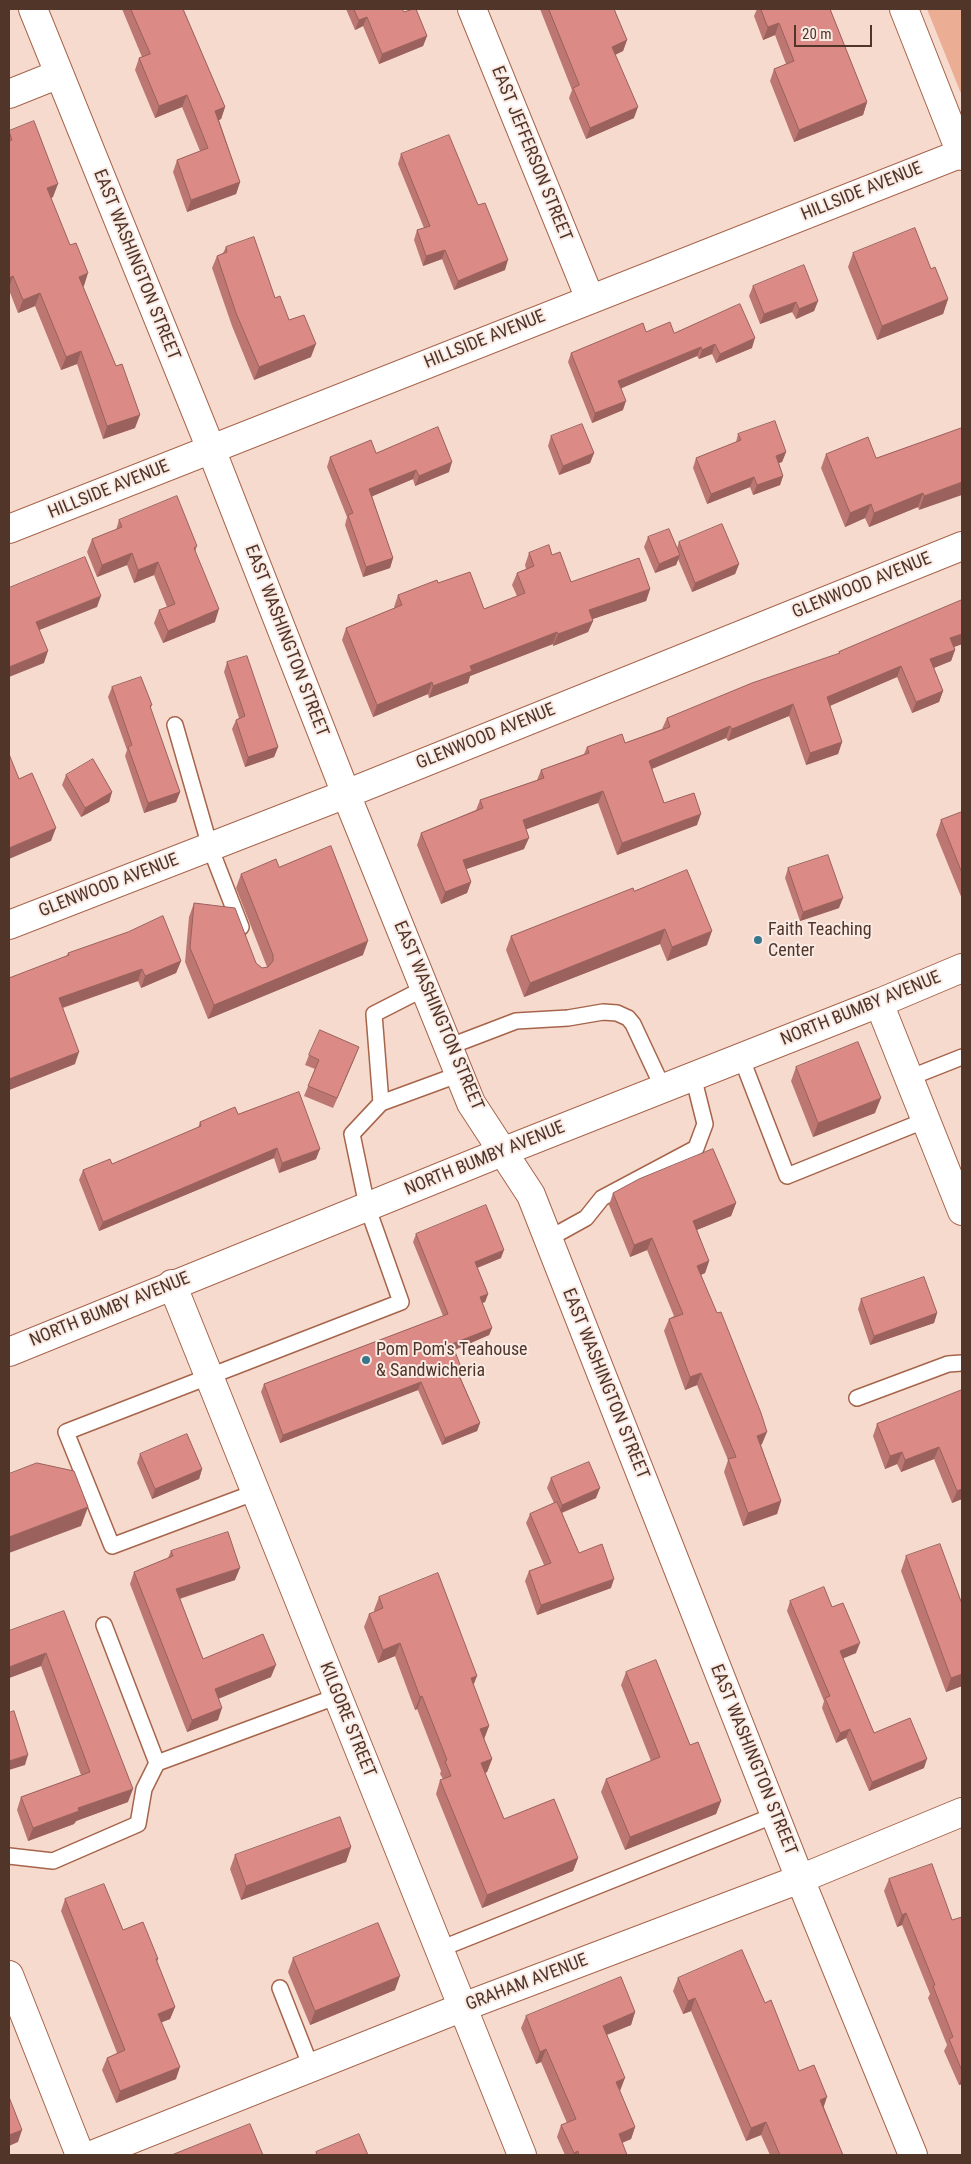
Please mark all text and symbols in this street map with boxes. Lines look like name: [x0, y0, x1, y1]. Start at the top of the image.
scale bar: [796, 15, 874, 47]
text: 20 m: [802, 25, 832, 43]
street label: EAST JEFFERSON STREET: [486, 63, 576, 245]
street label: HILLSIDE AVENUE: [798, 158, 926, 226]
street label: EAST WASHINGTON STREET: [88, 167, 184, 363]
street label: HILLSIDE AVENUE: [421, 306, 549, 374]
street label: HILLSIDE AVENUE: [45, 456, 173, 524]
street label: EAST WASHINGTON STREET: [239, 542, 333, 740]
street label: GLENWOOD AVENUE: [789, 548, 935, 624]
street label: GLENWOOD AVENUE: [413, 699, 559, 775]
street label: GLENWOOD AVENUE: [36, 849, 182, 923]
street label: EAST WASHINGTON STREET: [388, 918, 488, 1114]
place label: Faith Teaching Center: [768, 919, 872, 962]
marker: Faith Teaching Center: [752, 934, 764, 946]
street label: NORTH BUMBY AVENUE: [778, 967, 944, 1051]
street label: NORTH BUMBY AVENUE: [402, 1117, 568, 1201]
street label: NORTH BUMBY AVENUE: [27, 1268, 193, 1352]
street label: EAST WASHINGTON STREET: [557, 1286, 653, 1482]
place label: Pom Pom's Teahouse & Sandwicheria: [376, 1339, 528, 1382]
marker: Pom Pom's Teahouse & Sandwicheria: [360, 1354, 372, 1366]
street label: KILGORE STREET: [314, 1659, 380, 1781]
street label: EAST WASHINGTON STREET: [705, 1662, 801, 1858]
street label: GRAHAM AVENUE: [463, 1950, 591, 2016]

